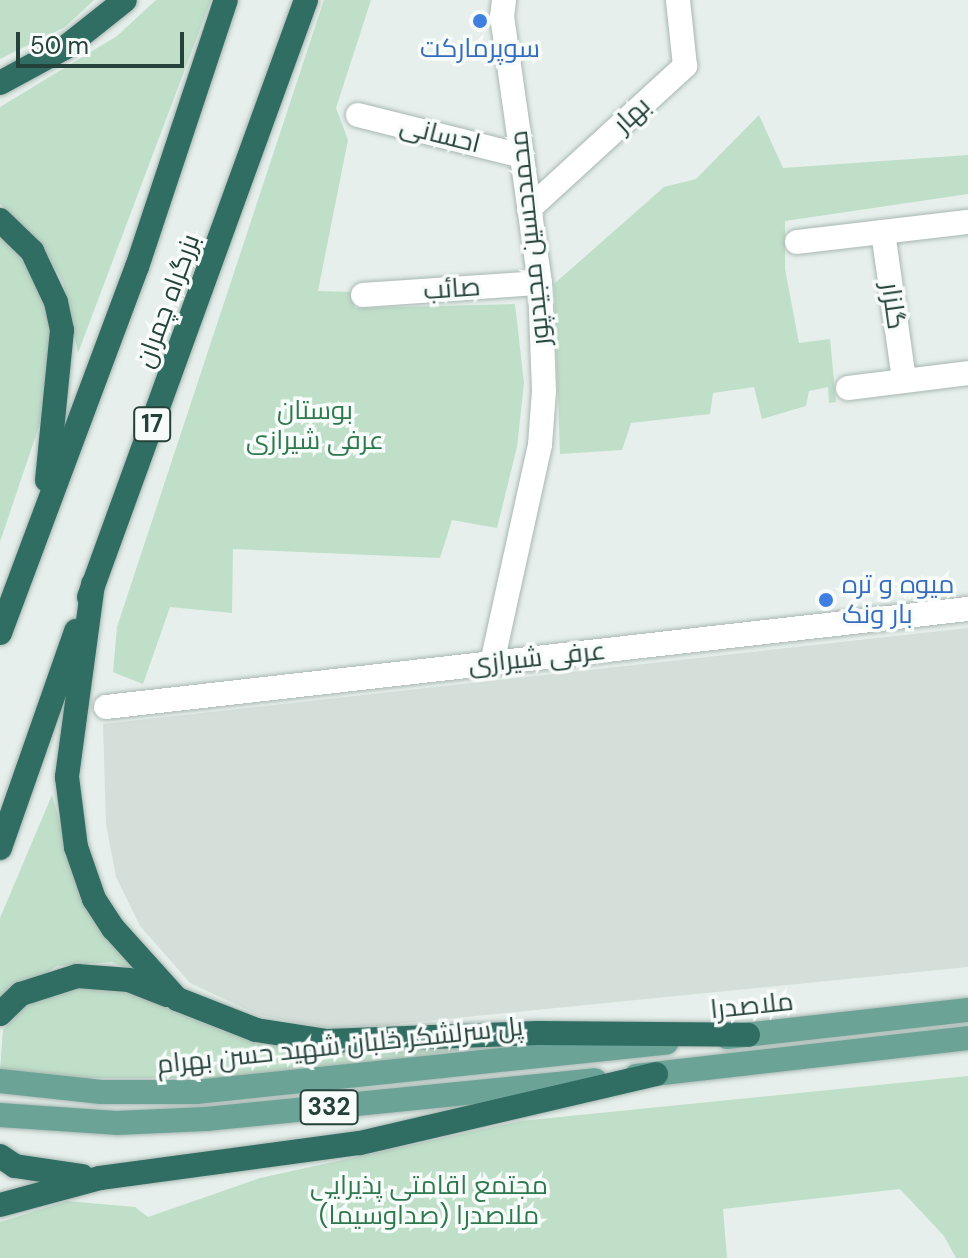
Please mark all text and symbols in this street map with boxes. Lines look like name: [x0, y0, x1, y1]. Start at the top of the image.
marker: سوپرمارکت: [471, 12, 489, 30]
scale bar: [20, 16, 188, 66]
text: 50 m: [30, 30, 89, 61]
place label: سوپرمارکت: [420, 33, 540, 65]
street label: بهار: [607, 90, 657, 140]
street label: احسانی: [397, 110, 483, 160]
street label: محمدحسین مجیدپور: [503, 129, 557, 347]
street label: بزرگراه چمران: [129, 230, 207, 372]
street label: صائب: [422, 271, 482, 307]
street label: گلزار: [874, 280, 912, 332]
park label: بوستان عرفی شیرازی: [246, 395, 384, 456]
road number: 17: [132, 404, 172, 444]
place label: میوه و تره بار ونک: [842, 569, 954, 630]
marker: میوه و تره بار ونک: [817, 591, 835, 609]
street label: عرفی شیرازی: [467, 635, 607, 681]
street label: ملاصدرا: [709, 986, 795, 1026]
street label: پل سرلشکر خلبان شهید حسن بهرام: [155, 1011, 525, 1081]
road number: 332: [299, 1087, 359, 1127]
park label: مجتمع اقامتی پذیرایی ملاصدرا (صداوسیما): [310, 1170, 548, 1232]

